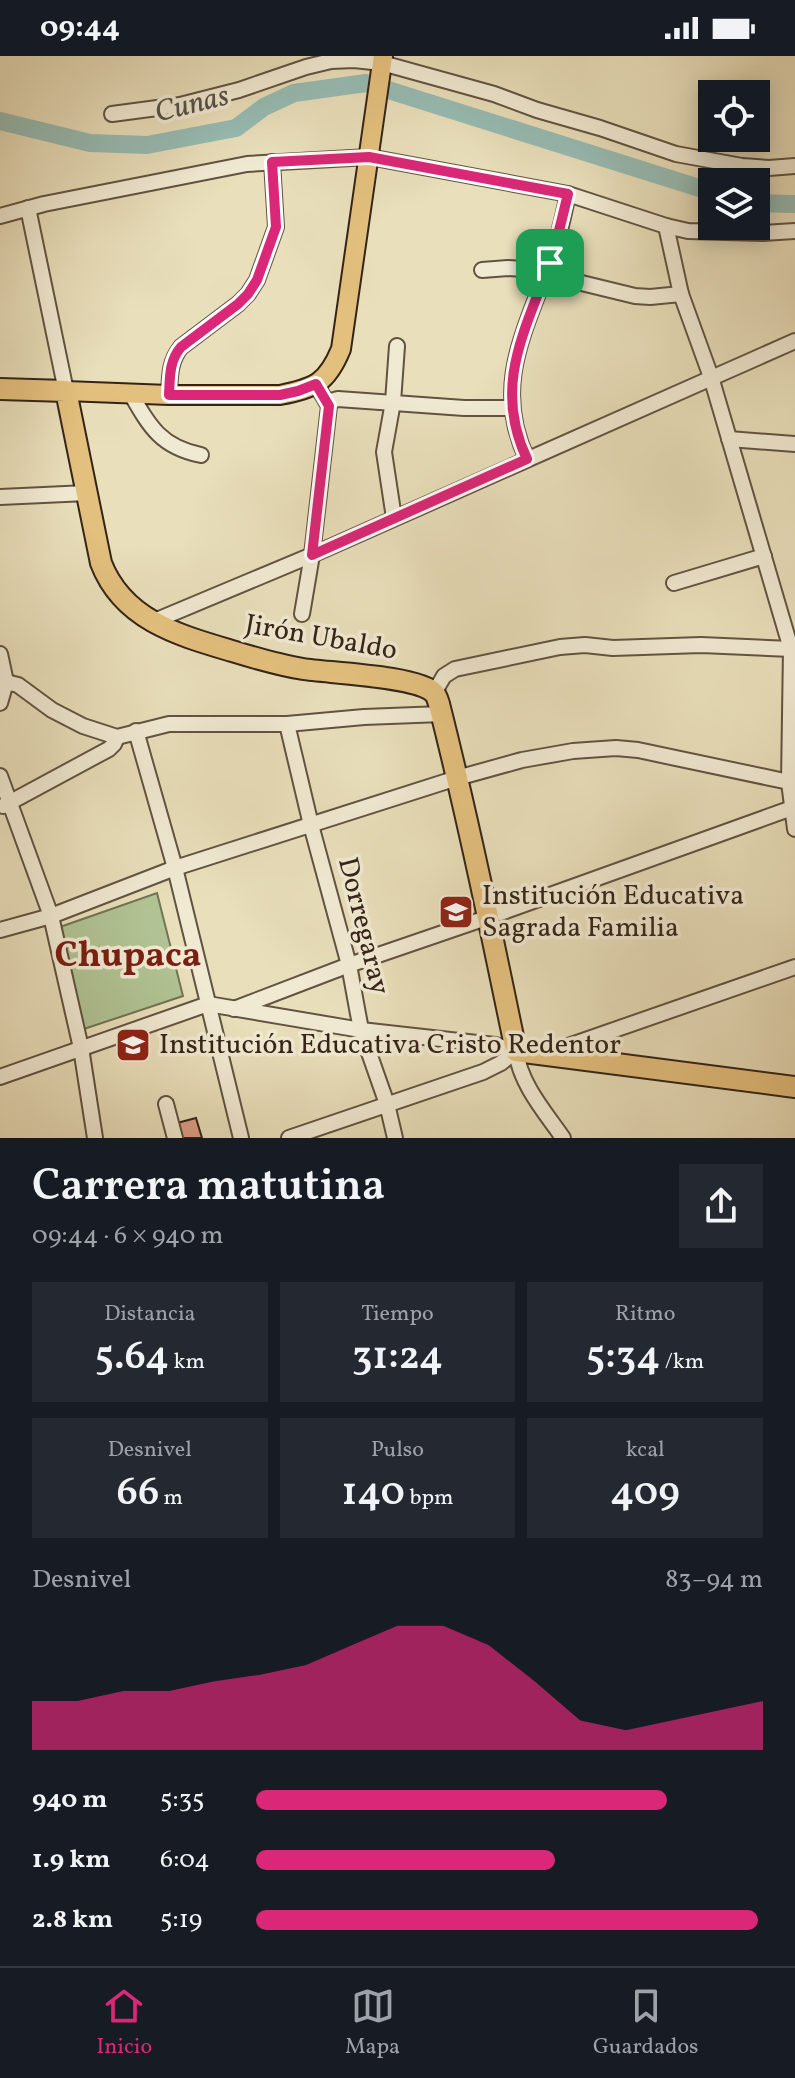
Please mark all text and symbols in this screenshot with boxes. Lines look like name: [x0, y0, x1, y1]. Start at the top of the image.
text: 09:44: [40, 7, 120, 49]
water label: Cunas: [151, 76, 233, 134]
map controls: [698, 80, 770, 240]
button: locate: [698, 80, 770, 152]
button: layers: [698, 168, 770, 240]
pin: [516, 229, 584, 297]
icon: arrive: [528, 241, 572, 285]
street label: Jirón Ubaldo: [242, 605, 400, 671]
street label: Dorregaray: [327, 853, 399, 999]
place label: Institución Educativa Sagrada Familia: [482, 877, 744, 948]
school or university icon: Institución Educativa Sagrada Familia: [437, 893, 475, 931]
district label: Chupaca: [55, 932, 201, 982]
school or university icon: Institución Educativa Cristo Redentor: [114, 1026, 152, 1064]
place label: Institución Educativa Cristo Redentor: [159, 1026, 621, 1065]
text: Carrera matutina: [32, 1157, 385, 1218]
button: share: [679, 1164, 763, 1248]
text: 09:44 · 6 × 940 m: [32, 1218, 224, 1254]
text: Distancia: [104, 1299, 195, 1330]
text: Tiempo: [361, 1299, 434, 1330]
text: Ritmo: [615, 1299, 675, 1330]
text: 5.64: [95, 1330, 169, 1386]
text: 31:24: [352, 1330, 443, 1386]
text: 5:34: [586, 1330, 660, 1386]
text: km: [169, 1347, 205, 1378]
text: /km: [660, 1347, 704, 1378]
text: Desnivel: [108, 1435, 192, 1466]
text: Pulso: [371, 1435, 424, 1466]
text: kcal: [626, 1435, 665, 1466]
text: 66: [117, 1466, 159, 1522]
text: 140: [341, 1466, 405, 1522]
text: 409: [610, 1466, 680, 1522]
text: m: [159, 1483, 183, 1514]
text: bpm: [405, 1483, 454, 1514]
text: Desnivel: [32, 1562, 131, 1598]
text: 83–94 m: [665, 1562, 763, 1598]
text: 940 m: [32, 1782, 108, 1818]
text: 5:35: [160, 1782, 205, 1818]
text: 1.9 km: [32, 1842, 110, 1878]
text: 6:04: [160, 1842, 210, 1878]
text: 2.8 km: [32, 1902, 113, 1938]
text: 5:19: [160, 1902, 202, 1938]
tab: Inicio: [96, 1984, 152, 2063]
tab: Mapa: [345, 1984, 400, 2063]
tab: Guardados: [593, 1984, 699, 2063]

